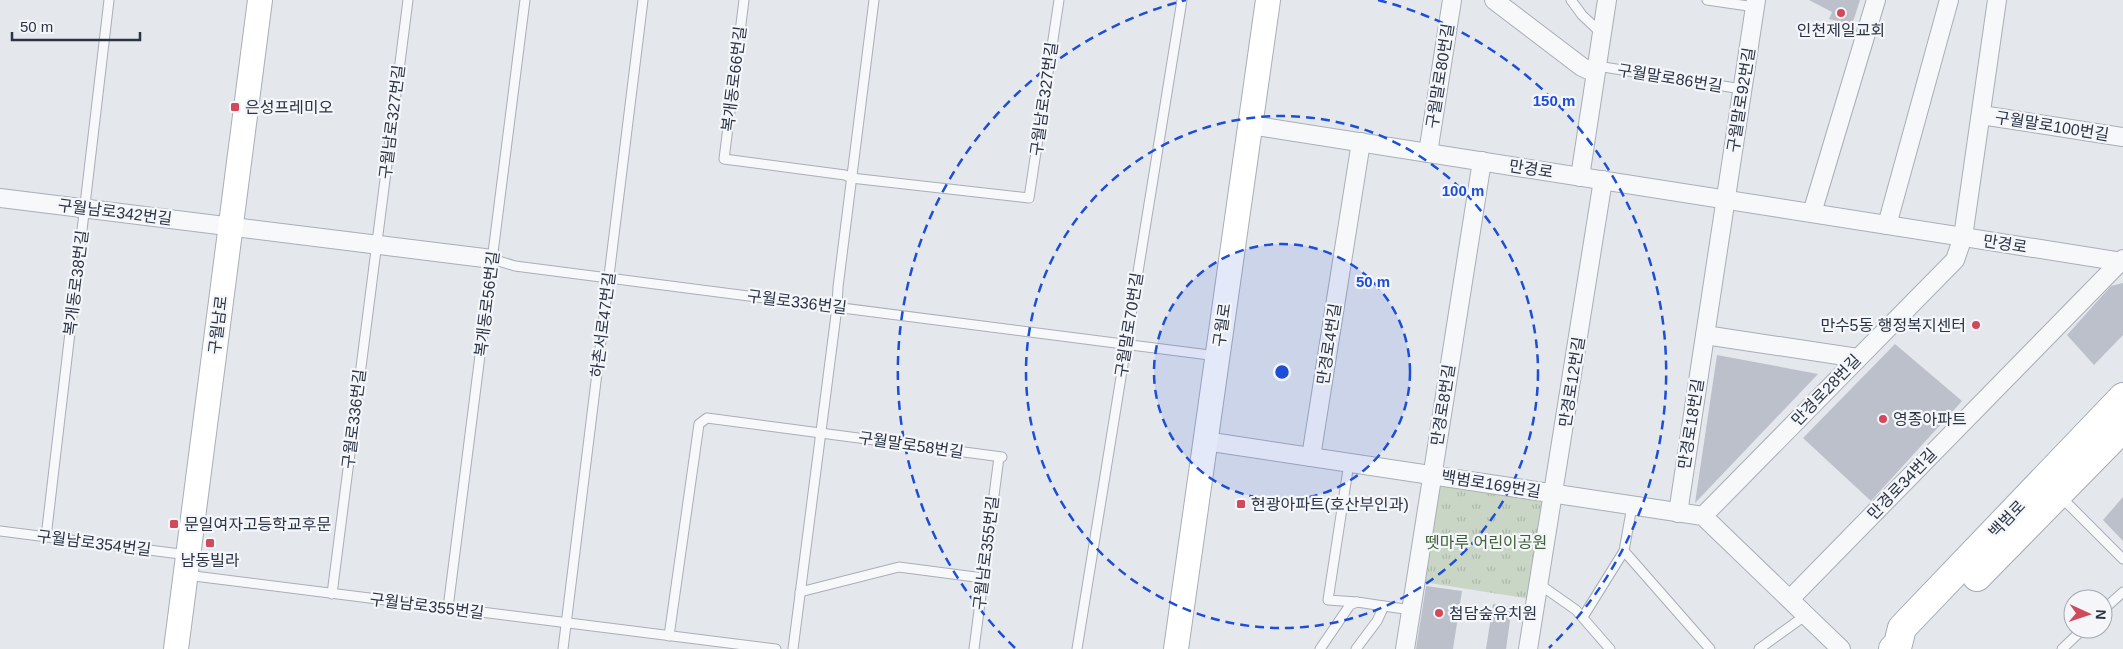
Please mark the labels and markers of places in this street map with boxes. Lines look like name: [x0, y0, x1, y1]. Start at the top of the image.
marker: 인천제일교회: [1835, 7, 1847, 19]
place label: 인천제일교회: [1797, 22, 1885, 39]
place label: 은성프레미오: [245, 99, 333, 116]
marker: 은성프레미오: [229, 101, 241, 113]
place label: 만수5동 행정복지센터: [1820, 317, 1966, 334]
marker: 만수5동 행정복지센터: [1970, 319, 1982, 331]
centre of rings: [1273, 363, 1291, 381]
place label: 영종아파트: [1893, 411, 1967, 428]
marker: 영종아파트: [1877, 413, 1889, 425]
place label: 현광아파트(호산부인과): [1251, 496, 1409, 513]
marker: 현광아파트(호산부인과): [1235, 498, 1247, 510]
place label: 문일여자고등학교후문: [184, 516, 331, 533]
marker: 문일여자고등학교후문: [168, 518, 180, 530]
marker: 남동빌라: [204, 537, 216, 549]
place label: 남동빌라: [181, 552, 240, 569]
place label: 첨담숲유치원: [1449, 605, 1537, 622]
marker: 첨담숲유치원: [1433, 607, 1445, 619]

